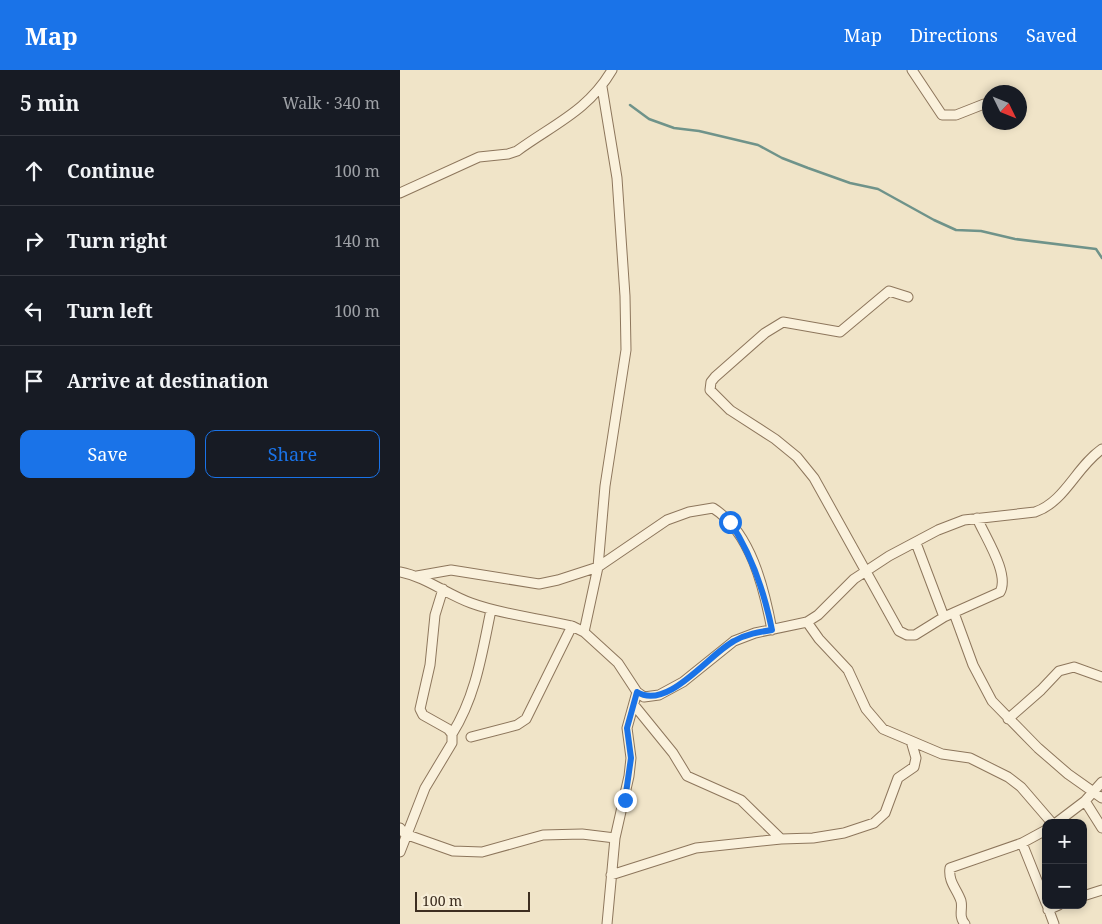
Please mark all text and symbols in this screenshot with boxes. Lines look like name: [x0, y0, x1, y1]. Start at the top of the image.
text: Map: [25, 19, 78, 52]
text: Map: [844, 23, 882, 47]
text: Directions: [910, 23, 998, 47]
text: Saved: [1026, 23, 1077, 47]
north arrow: [982, 85, 1027, 130]
text: 5 min: [20, 89, 79, 117]
text: Walk · 340 m: [283, 92, 380, 114]
icon: ahead: [20, 157, 48, 185]
text: Continue: [67, 158, 155, 184]
text: 100 m: [334, 160, 380, 182]
icon: right: [20, 227, 48, 255]
text: Turn right: [67, 228, 167, 254]
text: 140 m: [334, 230, 380, 252]
icon: left: [20, 297, 48, 325]
text: Turn left: [67, 298, 153, 324]
text: 100 m: [334, 300, 380, 322]
icon: arrive: [20, 367, 48, 395]
text: Arrive at destination: [67, 368, 269, 394]
button: Save: [20, 430, 195, 478]
button: Share: [205, 430, 380, 478]
route start: [719, 511, 742, 534]
route end: [614, 789, 637, 812]
map controls: [1042, 819, 1087, 909]
button: +: [1042, 819, 1087, 864]
button: −: [1042, 864, 1087, 909]
scale bar: [415, 889, 530, 912]
text: 100 m: [422, 891, 462, 910]

